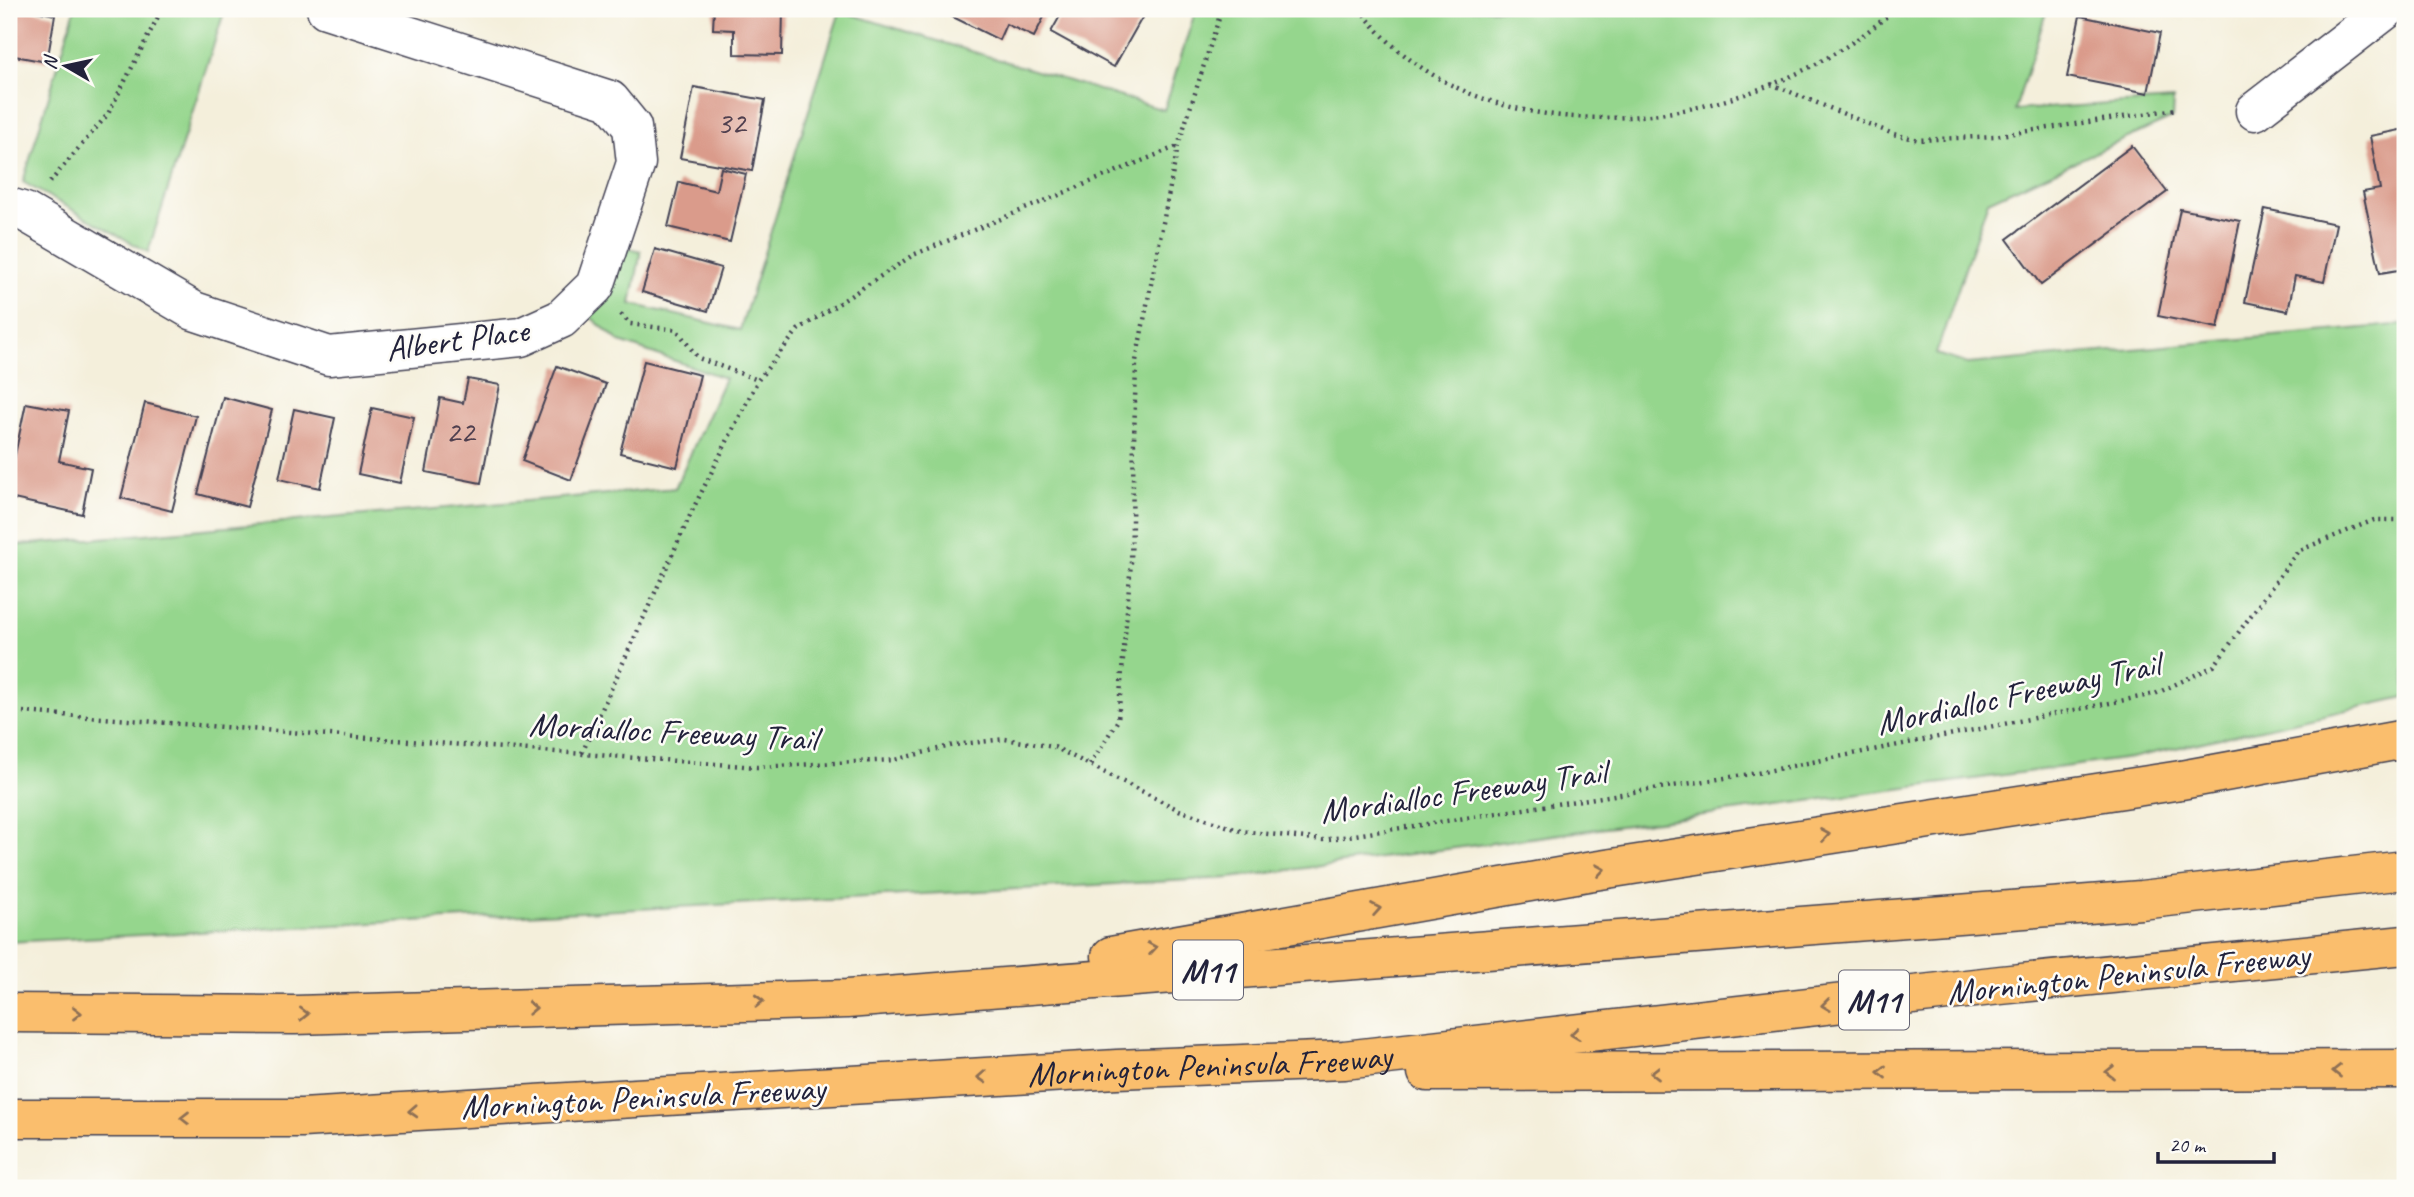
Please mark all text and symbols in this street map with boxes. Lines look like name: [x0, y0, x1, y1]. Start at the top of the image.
north arrow: [32, 32, 102, 102]
text: N: [37, 53, 63, 71]
house number: 32: [717, 102, 748, 143]
street label: Albert Place: [383, 307, 534, 372]
house number: 22: [446, 411, 477, 452]
street label: Mordialloc Freeway Trail: [1872, 640, 2170, 745]
street label: Mordialloc Freeway Trail: [528, 701, 824, 762]
street label: Mordialloc Freeway Trail: [1317, 748, 1615, 834]
one-way arrow: [1819, 828, 1831, 843]
one-way arrow: [1594, 863, 1606, 878]
one-way arrow: [1370, 902, 1382, 917]
street label: Mornington Peninsula Freeway: [1945, 932, 2315, 1015]
road number: M11: [1173, 940, 1243, 1000]
one-way arrow: [1146, 941, 1158, 956]
road number: M11: [1839, 970, 1909, 1030]
one-way arrow: [754, 994, 765, 1009]
one-way arrow: [1820, 998, 1831, 1013]
one-way arrow: [527, 1000, 538, 1015]
one-way arrow: [72, 1005, 83, 1021]
one-way arrow: [299, 1007, 310, 1022]
one-way arrow: [1569, 1026, 1580, 1041]
street label: Mornington Peninsula Freeway: [1026, 1032, 1397, 1097]
one-way arrow: [2331, 1063, 2342, 1078]
one-way arrow: [1876, 1064, 1887, 1080]
one-way arrow: [2104, 1064, 2114, 1080]
street label: Mornington Peninsula Freeway: [460, 1065, 829, 1129]
one-way arrow: [1649, 1065, 1659, 1081]
one-way arrow: [976, 1069, 987, 1084]
one-way arrow: [407, 1103, 418, 1118]
one-way arrow: [180, 1110, 190, 1126]
scale bar: [2158, 1120, 2274, 1164]
text: 20 m: [2169, 1132, 2207, 1158]

